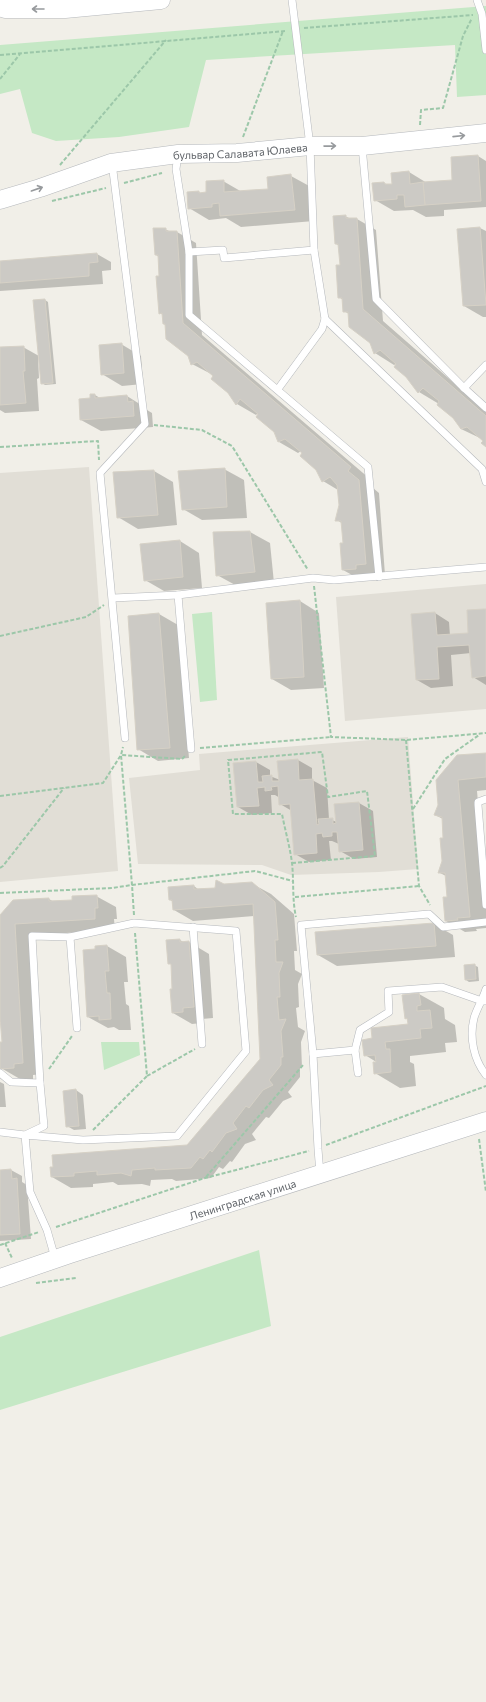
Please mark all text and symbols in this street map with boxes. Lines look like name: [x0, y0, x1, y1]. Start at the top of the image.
one-way arrow: [32, 5, 45, 13]
one-way arrow: [452, 132, 465, 139]
street label: бульвар Салавата Юлаева: [172, 140, 308, 161]
one-way arrow: [323, 142, 336, 150]
one-way arrow: [31, 185, 44, 192]
street label: Ленинградская улица: [187, 1176, 297, 1222]

